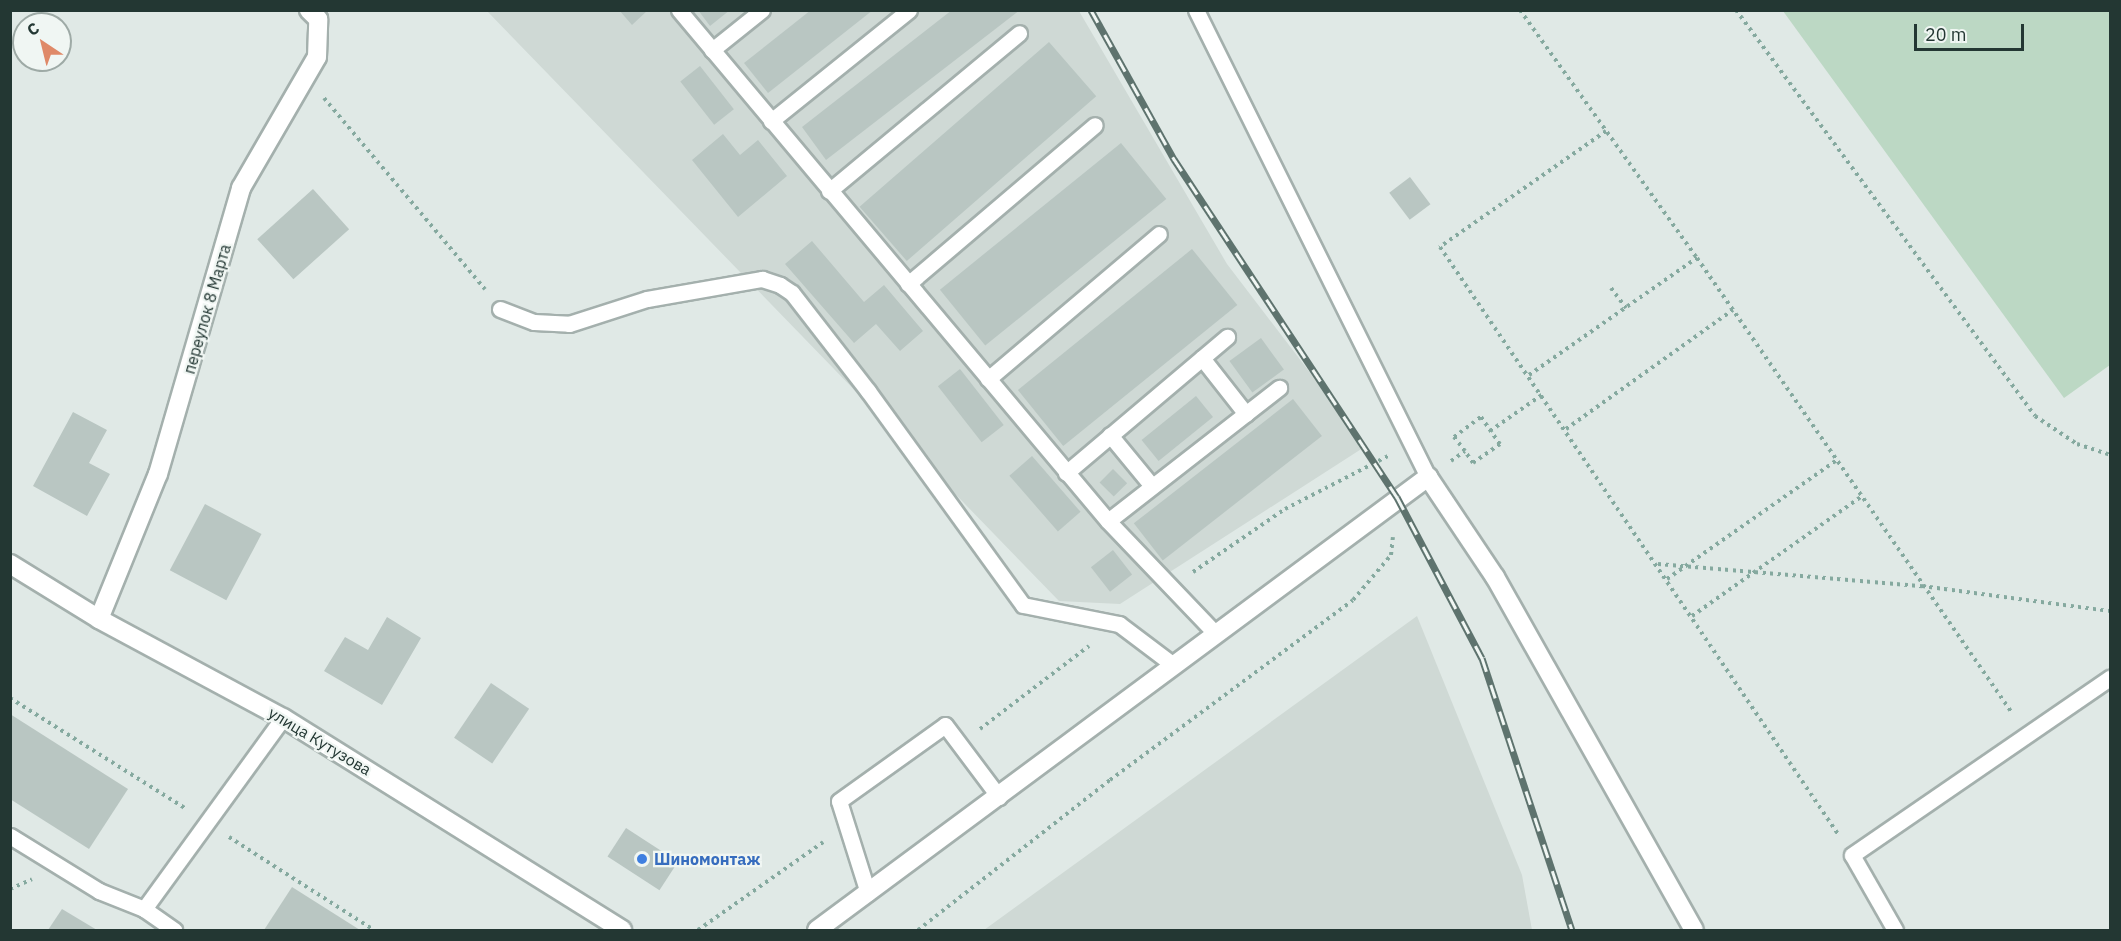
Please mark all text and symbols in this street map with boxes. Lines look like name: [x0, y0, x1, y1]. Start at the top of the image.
north arrow: [12, 12, 72, 72]
scale bar: [1917, 12, 2026, 50]
text: С: [23, 18, 43, 40]
text: 20 m: [1925, 23, 1967, 46]
street label: переулок 8 Марта: [179, 242, 235, 376]
street label: улица Кутузова: [265, 703, 375, 779]
place label: Шиномонтаж: [654, 849, 760, 869]
marker: Шиномонтаж: [635, 852, 649, 866]

